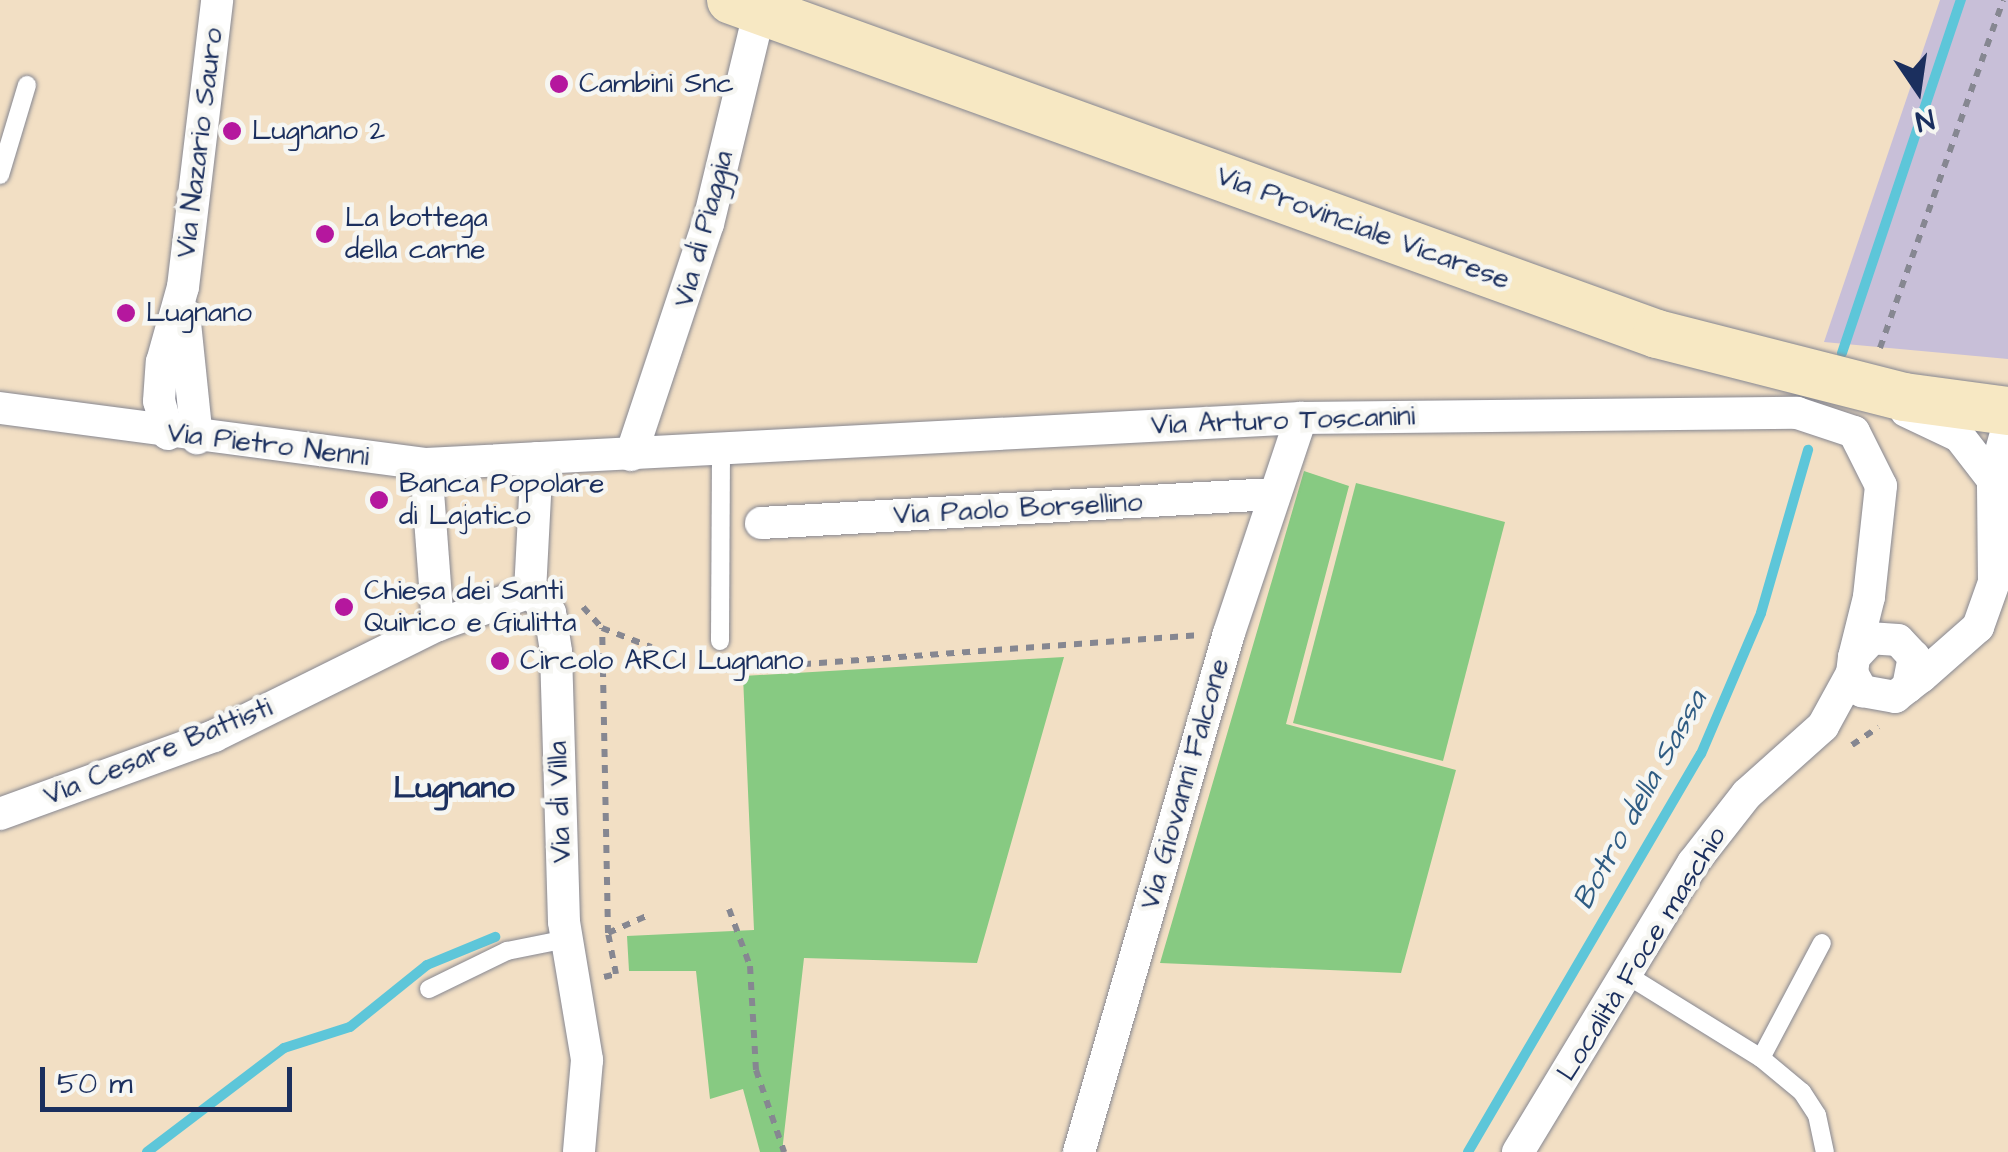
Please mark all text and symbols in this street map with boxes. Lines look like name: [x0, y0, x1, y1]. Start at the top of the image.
street label: Via Nazario Sauro: [169, 26, 231, 260]
north arrow: [1868, 40, 1968, 140]
place label: Cambini Snc: [579, 67, 734, 101]
marker: Cambini Snc: [548, 73, 570, 95]
text: N: [1912, 99, 1938, 141]
place label: Lugnano 2: [252, 114, 385, 148]
marker: Lugnano 2: [221, 120, 243, 142]
street label: Via di Piaggia: [667, 147, 741, 311]
street label: Via Provinciale Vicarese: [1212, 159, 1514, 297]
place label: La bottega della carne: [345, 201, 488, 267]
marker: La bottega della carne: [314, 223, 336, 245]
place label: Lugnano: [146, 296, 252, 330]
marker: Lugnano: [115, 302, 137, 324]
street label: Via Arturo Toscanini: [1150, 400, 1416, 442]
street label: Via Pietro Nenni: [165, 416, 371, 474]
place label: Banca Popolare di Lajatico: [399, 467, 605, 533]
street label: Via Paolo Borsellino: [893, 486, 1143, 532]
marker: Banca Popolare di Lajatico: [368, 489, 390, 511]
place label: Chiesa dei Santi Quirico e Giulitta: [364, 574, 577, 640]
marker: Chiesa dei Santi Quirico e Giulitta: [333, 596, 355, 618]
place label: Circolo ARCI Lugnano: [520, 644, 804, 678]
marker: Circolo ARCI Lugnano: [489, 650, 511, 672]
street label: Via Giovanni Falcone: [1133, 655, 1237, 913]
water label: Botro della Sassa: [1565, 685, 1715, 915]
street label: Via Cesare Battisti: [39, 691, 277, 813]
street label: Via di Villa: [541, 741, 579, 863]
district label: Lugnano: [393, 769, 515, 807]
street label: Località Foce maschio: [1550, 821, 1734, 1087]
scale bar: [45, 1047, 298, 1109]
text: 50 m: [57, 1063, 133, 1105]

